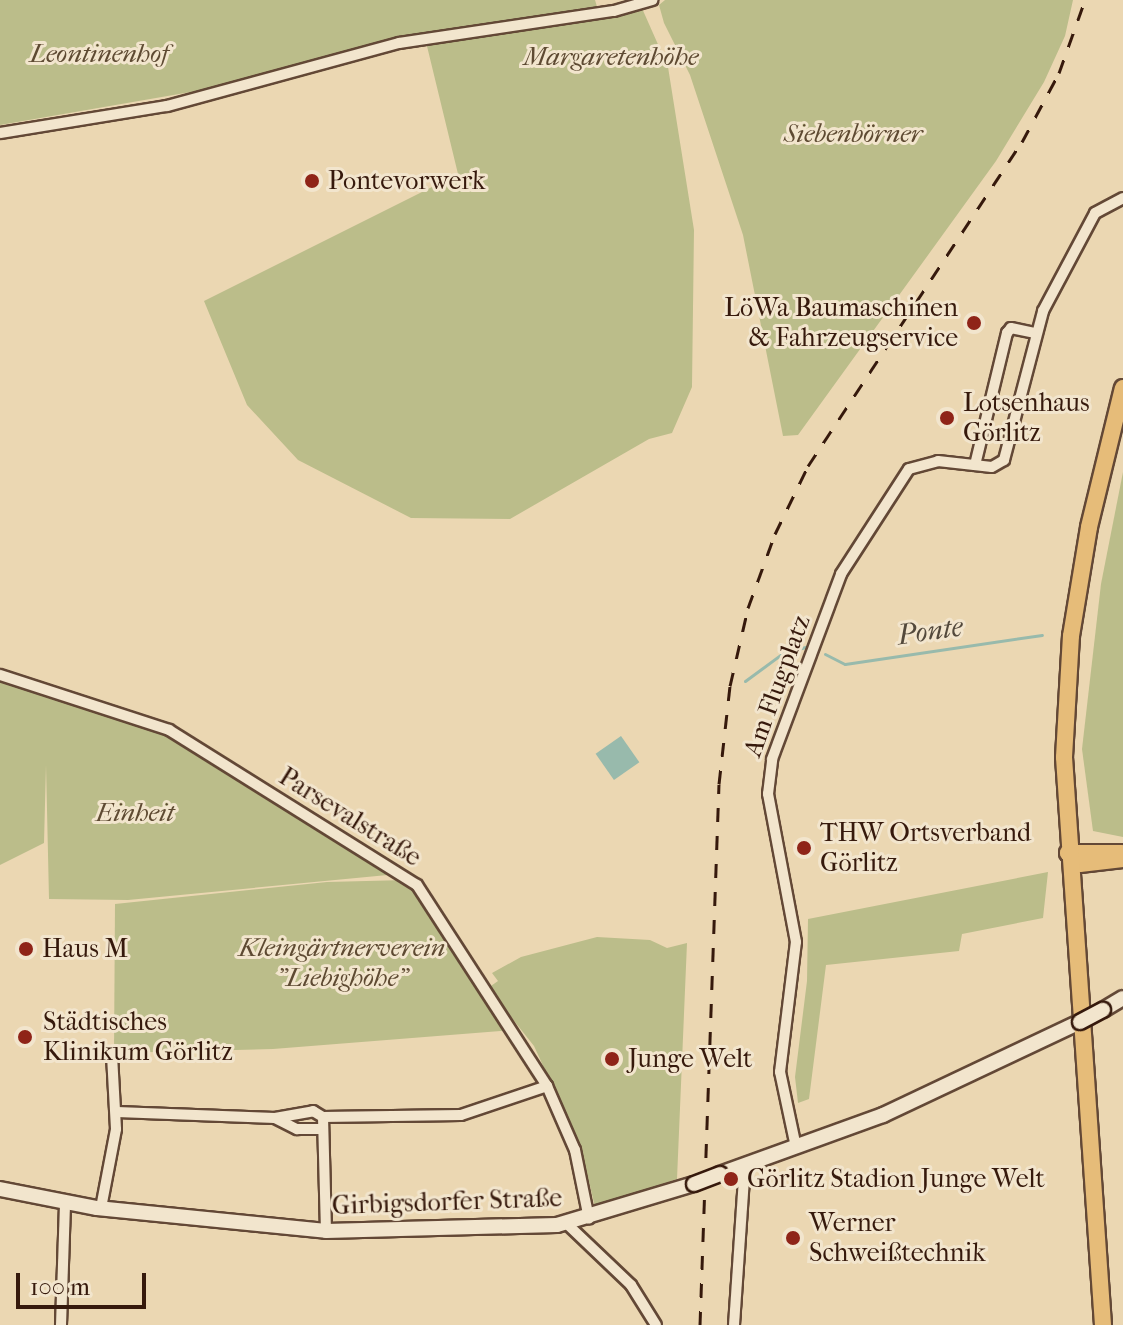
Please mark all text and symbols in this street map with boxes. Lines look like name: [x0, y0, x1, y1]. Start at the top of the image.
park label: Leontinenhof: [30, 38, 168, 70]
park label: Margaretenhöhe: [524, 41, 698, 73]
park label: Siebenbörner: [784, 118, 922, 150]
place label: Pontevorwerk: [328, 165, 486, 197]
marker: Pontevorwerk: [303, 172, 321, 190]
place label: LöWa Baumaschinen & Fahrzeugservice: [724, 292, 958, 354]
marker: LöWa Baumaschinen & Fahrzeugservice: [965, 314, 983, 332]
place label: Lotsenhaus Görlitz: [963, 387, 1090, 448]
marker: Lotsenhaus Görlitz: [938, 409, 956, 427]
water label: Ponte: [895, 610, 965, 652]
street label: Am Flugplatz: [737, 611, 817, 761]
street label: Parsevalstraße: [273, 761, 427, 873]
park label: Einheit: [96, 797, 174, 829]
place label: THW Ortsverband Görlitz: [820, 817, 1031, 878]
marker: THW Ortsverband Görlitz: [795, 839, 813, 857]
park label: Kleingärtnerverein "Liebighöhe": [239, 932, 445, 994]
place label: Haus M: [42, 933, 128, 965]
marker: Haus M: [17, 940, 35, 958]
place label: Städtisches Klinikum Görlitz: [43, 1006, 233, 1068]
marker: Städtisches Klinikum Görlitz: [14, 1026, 36, 1048]
place label: Junge Welt: [628, 1043, 752, 1075]
marker: Junge Welt: [603, 1050, 621, 1068]
place label: Görlitz Stadion Junge Welt: [747, 1163, 1045, 1195]
marker: Görlitz Stadion Junge Welt: [722, 1170, 740, 1188]
street label: Girbigsdorfer Straße: [331, 1182, 563, 1222]
place label: Werner Schweißtechnik: [809, 1207, 986, 1268]
marker: Werner Schweißtechnik: [784, 1229, 802, 1247]
scale bar: [20, 1257, 150, 1307]
text: 100 m: [30, 1273, 90, 1301]

